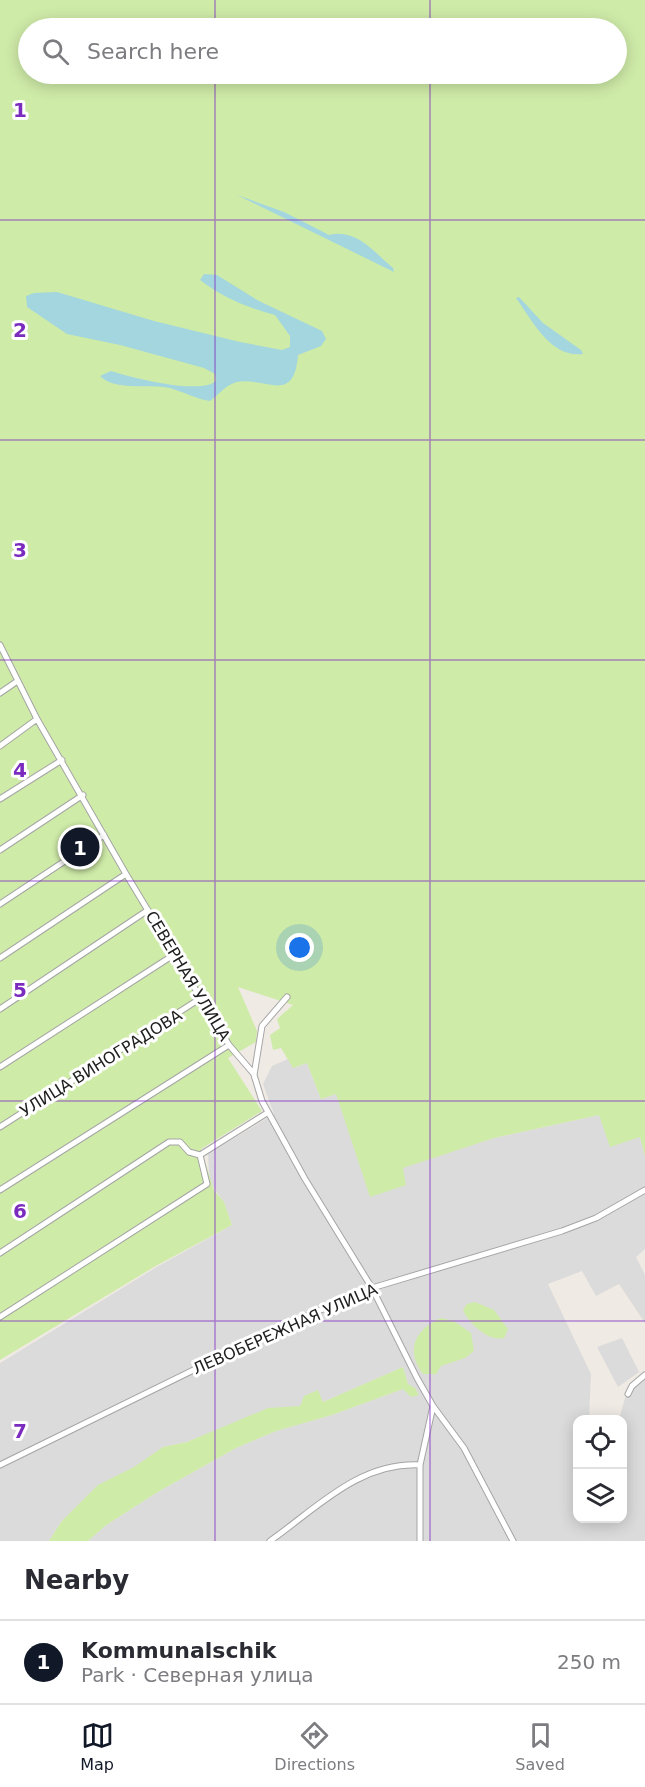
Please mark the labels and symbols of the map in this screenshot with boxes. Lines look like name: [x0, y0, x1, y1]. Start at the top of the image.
text: 1: [13, 98, 27, 122]
text: 2: [13, 318, 27, 342]
text: 3: [13, 538, 27, 562]
text: 4: [13, 758, 27, 782]
pin: 1: [60, 824, 100, 870]
street label: СЕВЕРНАЯ УЛИЦА: [142, 908, 234, 1045]
your location: [285, 933, 314, 962]
text: 5: [13, 978, 27, 1002]
street label: УЛИЦА ВИНОГРАДОВА: [17, 1005, 185, 1121]
text: 6: [13, 1199, 27, 1223]
street label: ЛЕВОБЕРЕЖНАЯ УЛИЦА: [190, 1280, 380, 1378]
text: 7: [13, 1419, 27, 1443]

